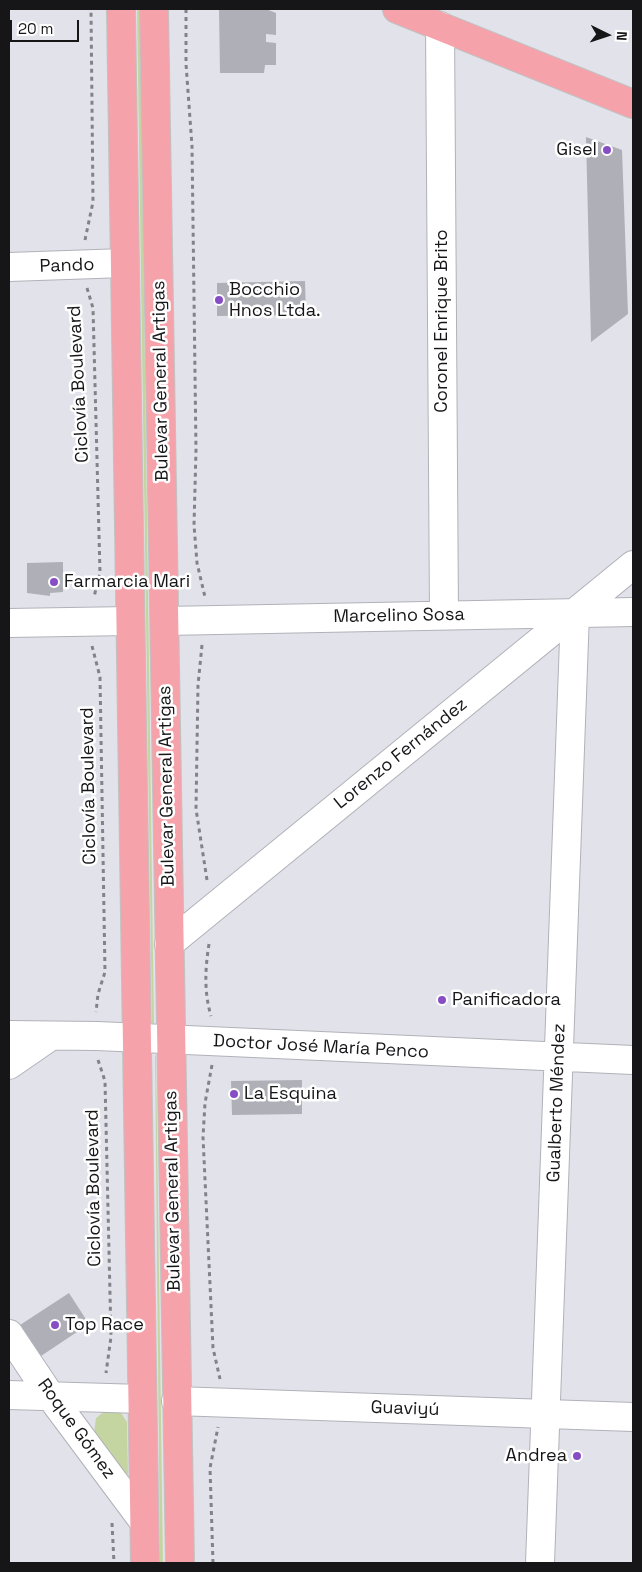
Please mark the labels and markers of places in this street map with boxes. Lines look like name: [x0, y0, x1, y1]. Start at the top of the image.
place label: Gisel: [556, 139, 597, 161]
marker: Gisel: [601, 144, 613, 156]
place label: Bocchio Hnos Ltda.: [229, 279, 321, 322]
marker: Bocchio Hnos Ltda.: [213, 294, 225, 306]
place label: Farmarcia Mari: [64, 571, 190, 593]
marker: Farmarcia Mari: [48, 576, 60, 588]
place label: Panificadora: [452, 989, 561, 1011]
marker: Panificadora: [436, 994, 448, 1006]
place label: La Esquina: [244, 1083, 337, 1105]
marker: La Esquina: [228, 1088, 240, 1100]
place label: Top Race: [65, 1314, 144, 1336]
marker: Top Race: [49, 1319, 61, 1331]
place label: Andrea: [506, 1445, 567, 1467]
marker: Andrea: [571, 1450, 583, 1462]

